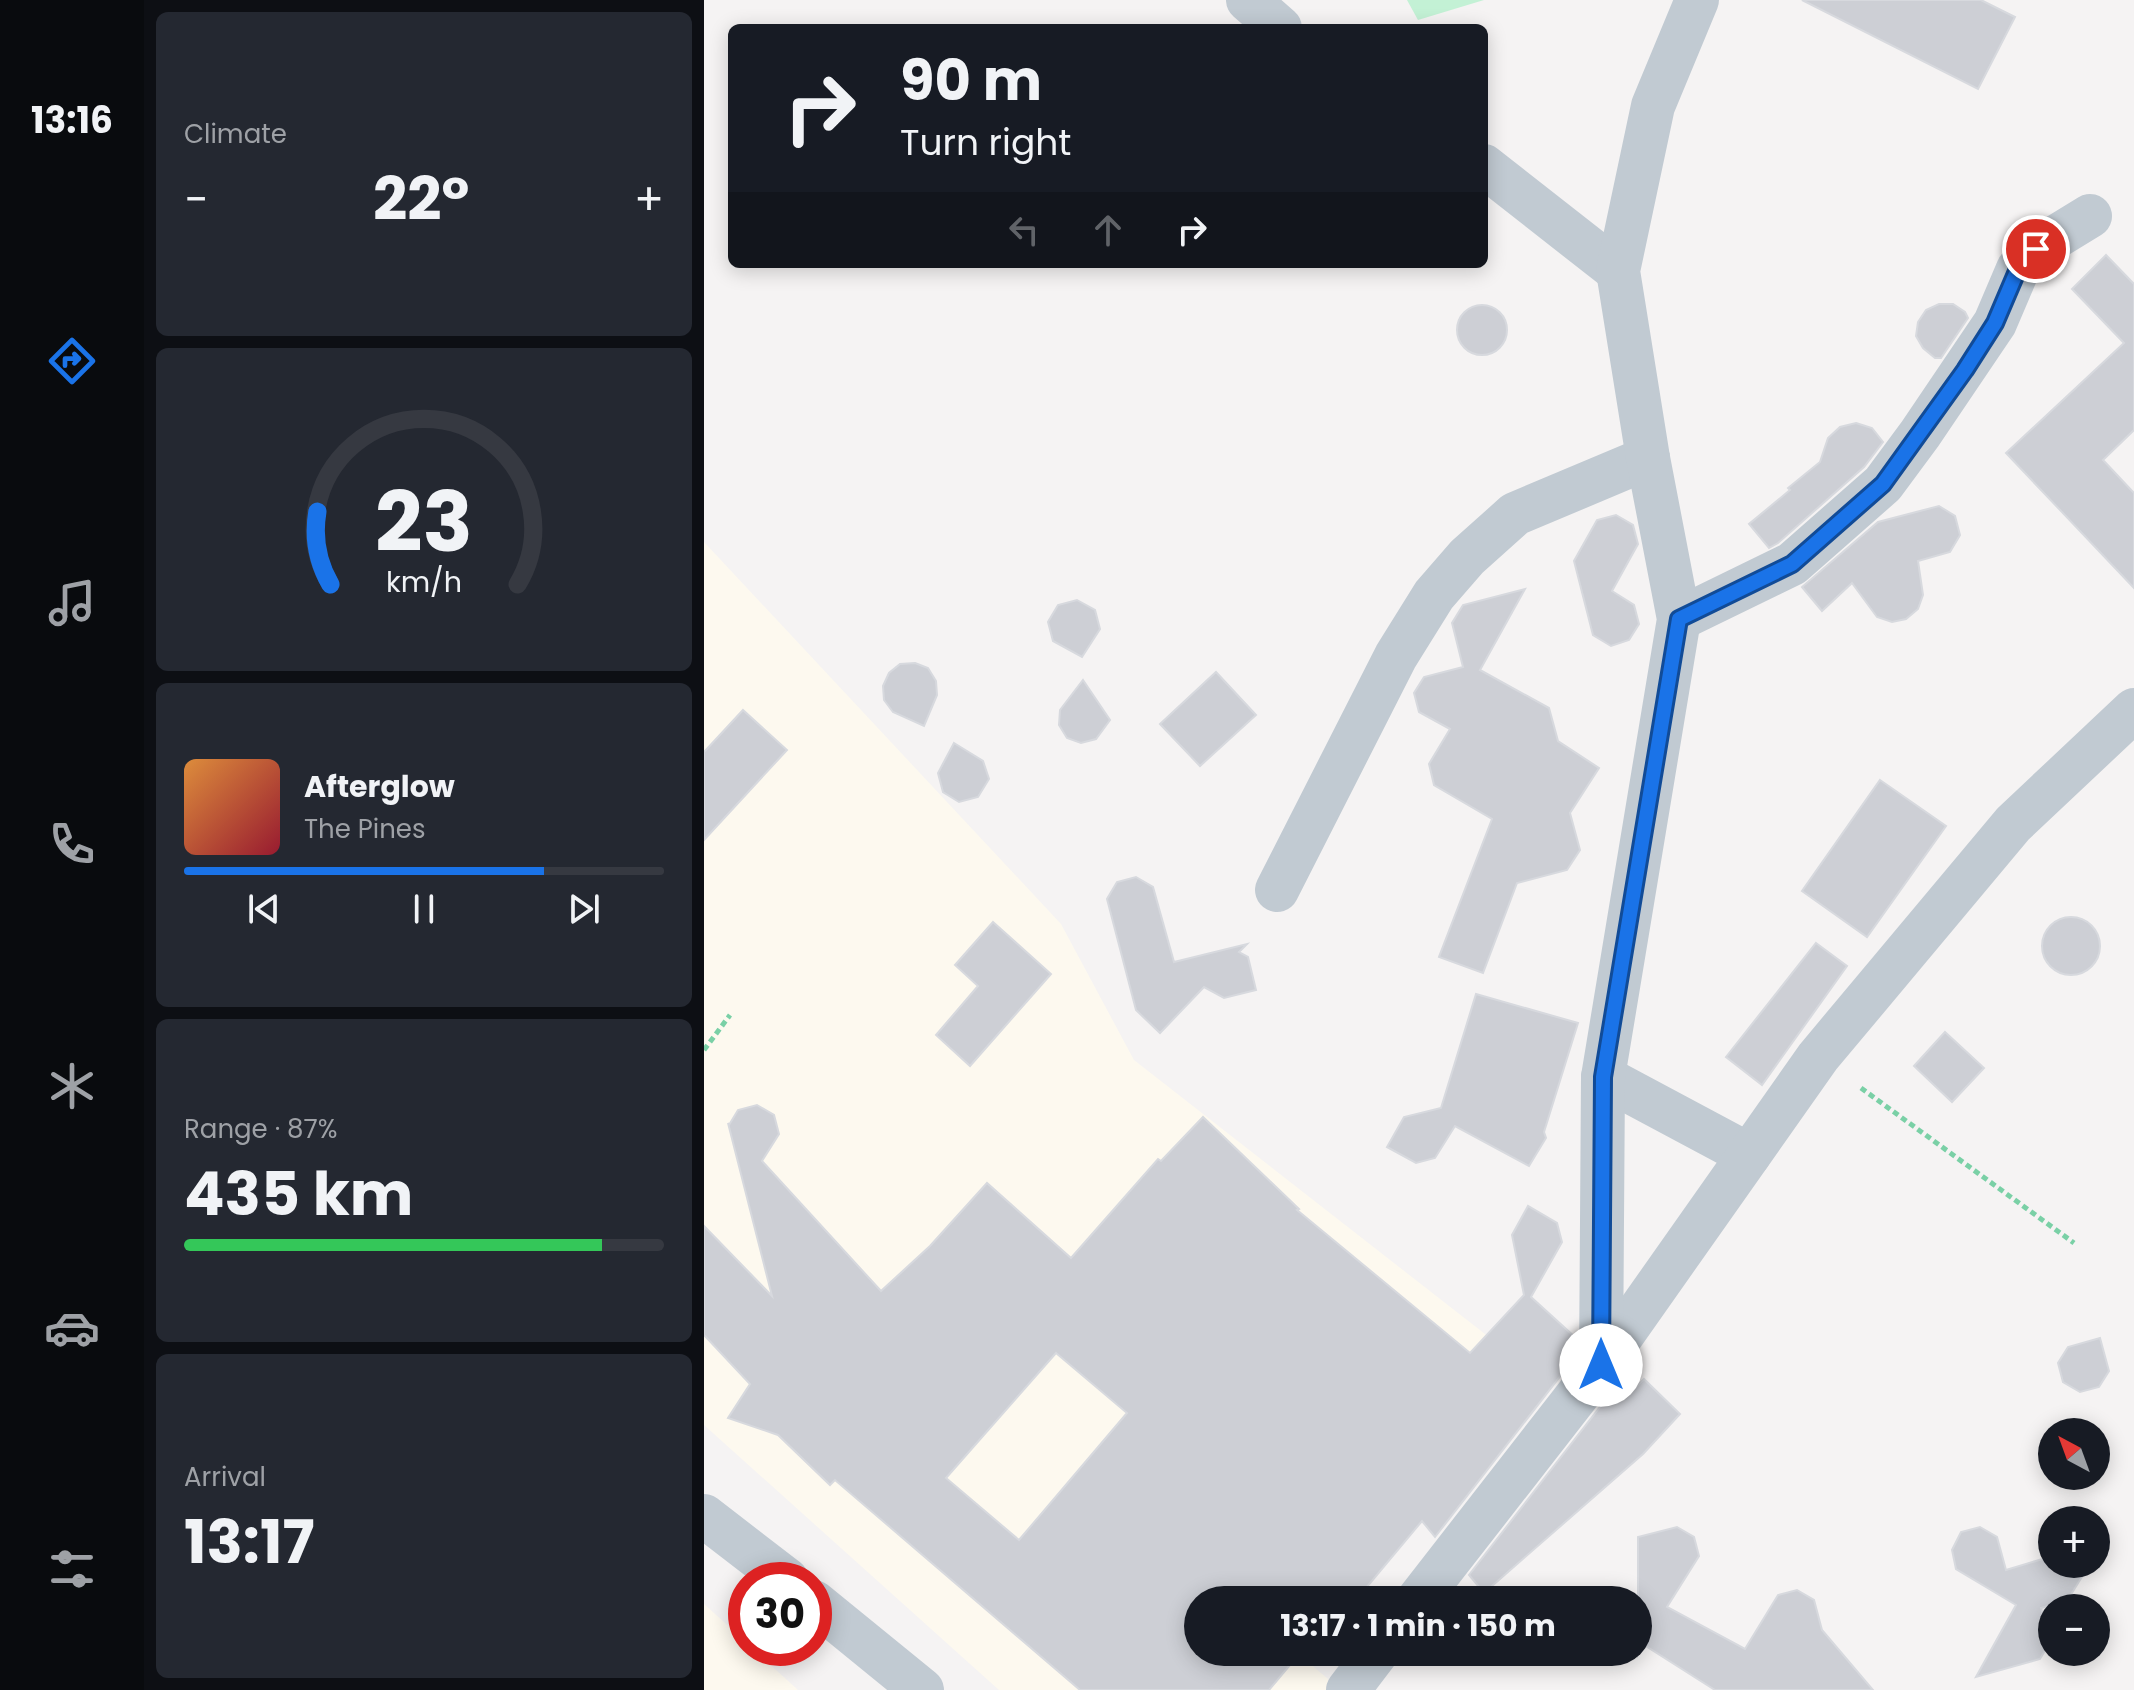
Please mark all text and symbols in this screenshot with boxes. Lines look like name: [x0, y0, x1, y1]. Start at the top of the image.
text: 90 m: [900, 41, 1042, 120]
icon: right: [768, 56, 872, 160]
text: 13:16: [31, 95, 113, 146]
text: Climate: [184, 116, 287, 152]
text: Turn right: [900, 117, 1071, 168]
text: 22°: [373, 157, 469, 241]
text: −: [184, 169, 208, 230]
text: +: [634, 169, 664, 230]
icon: left: [1002, 208, 1046, 252]
icon: ahead: [1086, 208, 1130, 252]
icon: right: [1170, 208, 1214, 252]
pin: [2002, 215, 2070, 283]
icon: arrive: [2014, 227, 2058, 271]
icon: directions: [44, 333, 100, 389]
text: 23: [375, 464, 473, 580]
text: km/h: [386, 563, 462, 603]
icon: music: [44, 575, 100, 631]
text: Afterglow: [304, 765, 455, 808]
text: The Pines: [304, 811, 426, 847]
icon: phone: [44, 816, 100, 872]
icon: previous: [242, 887, 286, 931]
icon: pause: [402, 887, 446, 931]
icon: next: [562, 887, 606, 931]
icon: climate: [44, 1058, 100, 1114]
text: Range · 87%: [184, 1111, 337, 1147]
text: 435 km: [184, 1152, 413, 1236]
icon: car: [44, 1300, 100, 1356]
position arrow: [1559, 1323, 1643, 1407]
north arrow: [2038, 1418, 2110, 1490]
map controls: [2038, 1418, 2110, 1666]
text: Arrival: [184, 1459, 266, 1495]
text: 13:17: [184, 1500, 315, 1584]
button: +: [2038, 1506, 2110, 1578]
icon: filters: [44, 1541, 100, 1597]
speed limit sign: 30: [728, 1562, 832, 1666]
button: −: [2038, 1594, 2110, 1666]
text: 13:17 · 1 min · 150 m: [1280, 1604, 1556, 1647]

